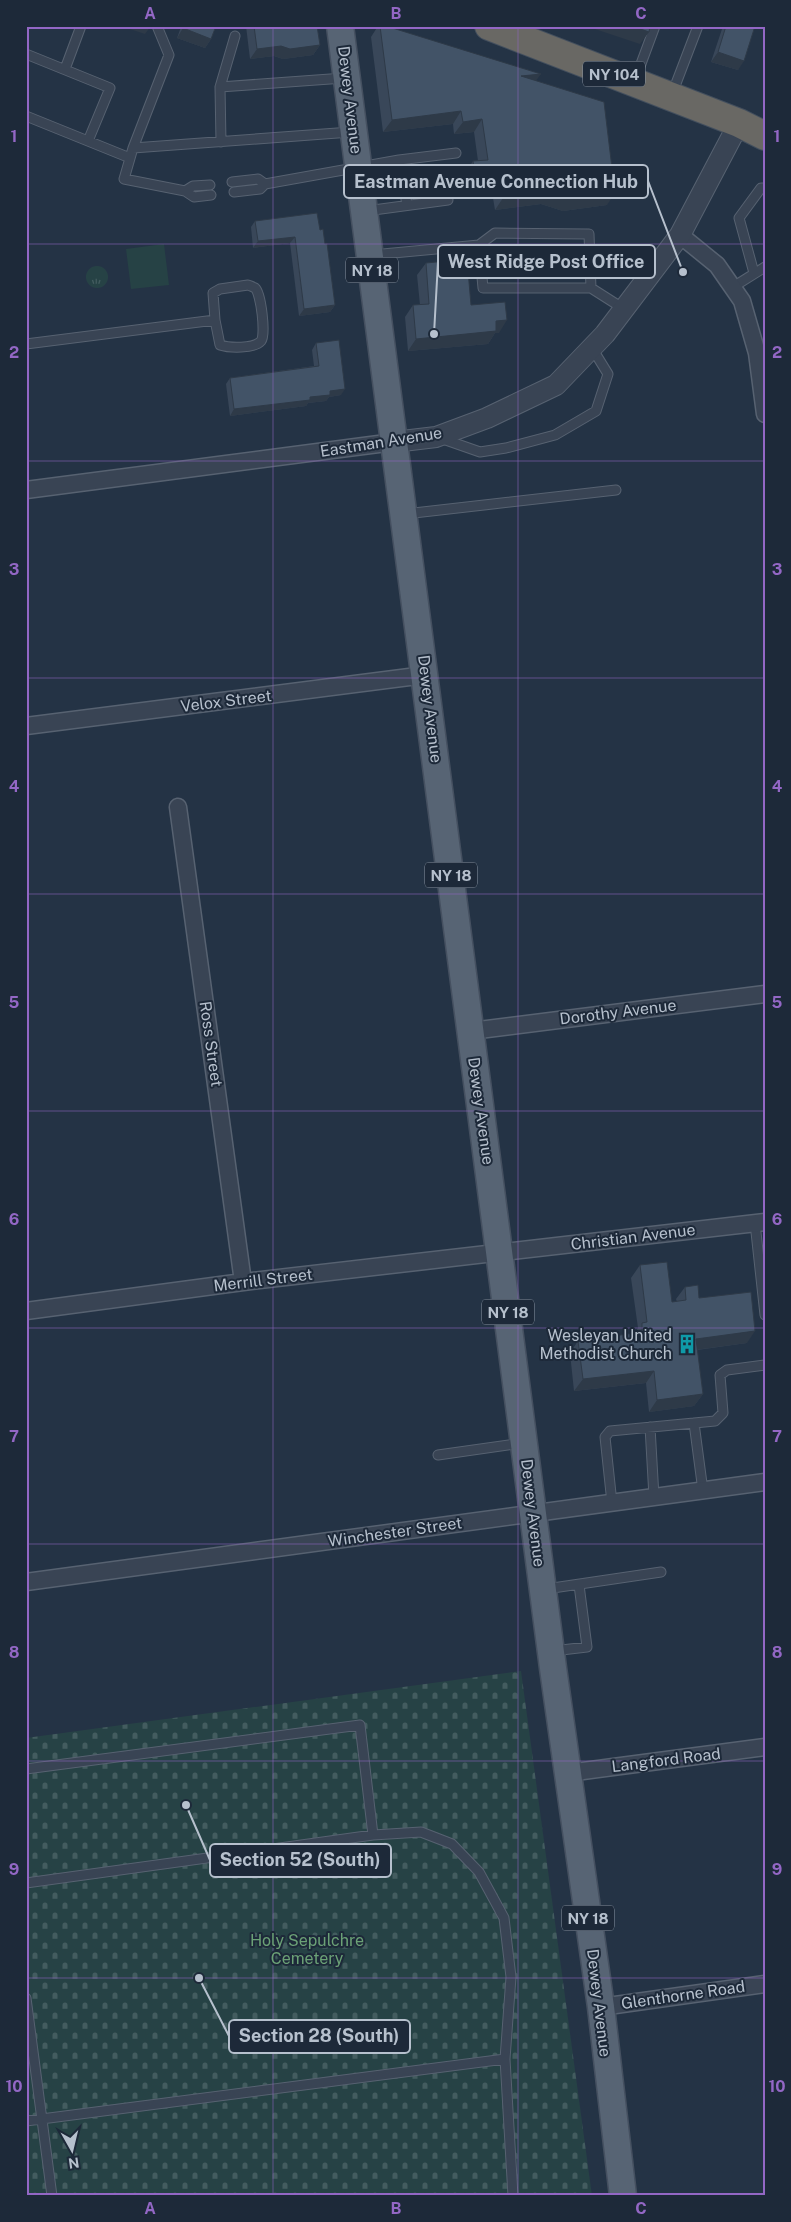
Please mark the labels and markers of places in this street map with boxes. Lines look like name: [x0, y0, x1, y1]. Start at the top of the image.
callout: Eastman Avenue Connection Hub: [344, 165, 648, 198]
callout: West Ridge Post Office: [438, 245, 655, 278]
place label: Wesleyan United Methodist Church: [540, 1326, 672, 1363]
building icon: Wesleyan United Methodist Church: [676, 1333, 698, 1355]
callout: Section 52 (South): [210, 1844, 391, 1877]
callout: Section 28 (South): [229, 2020, 410, 2053]

